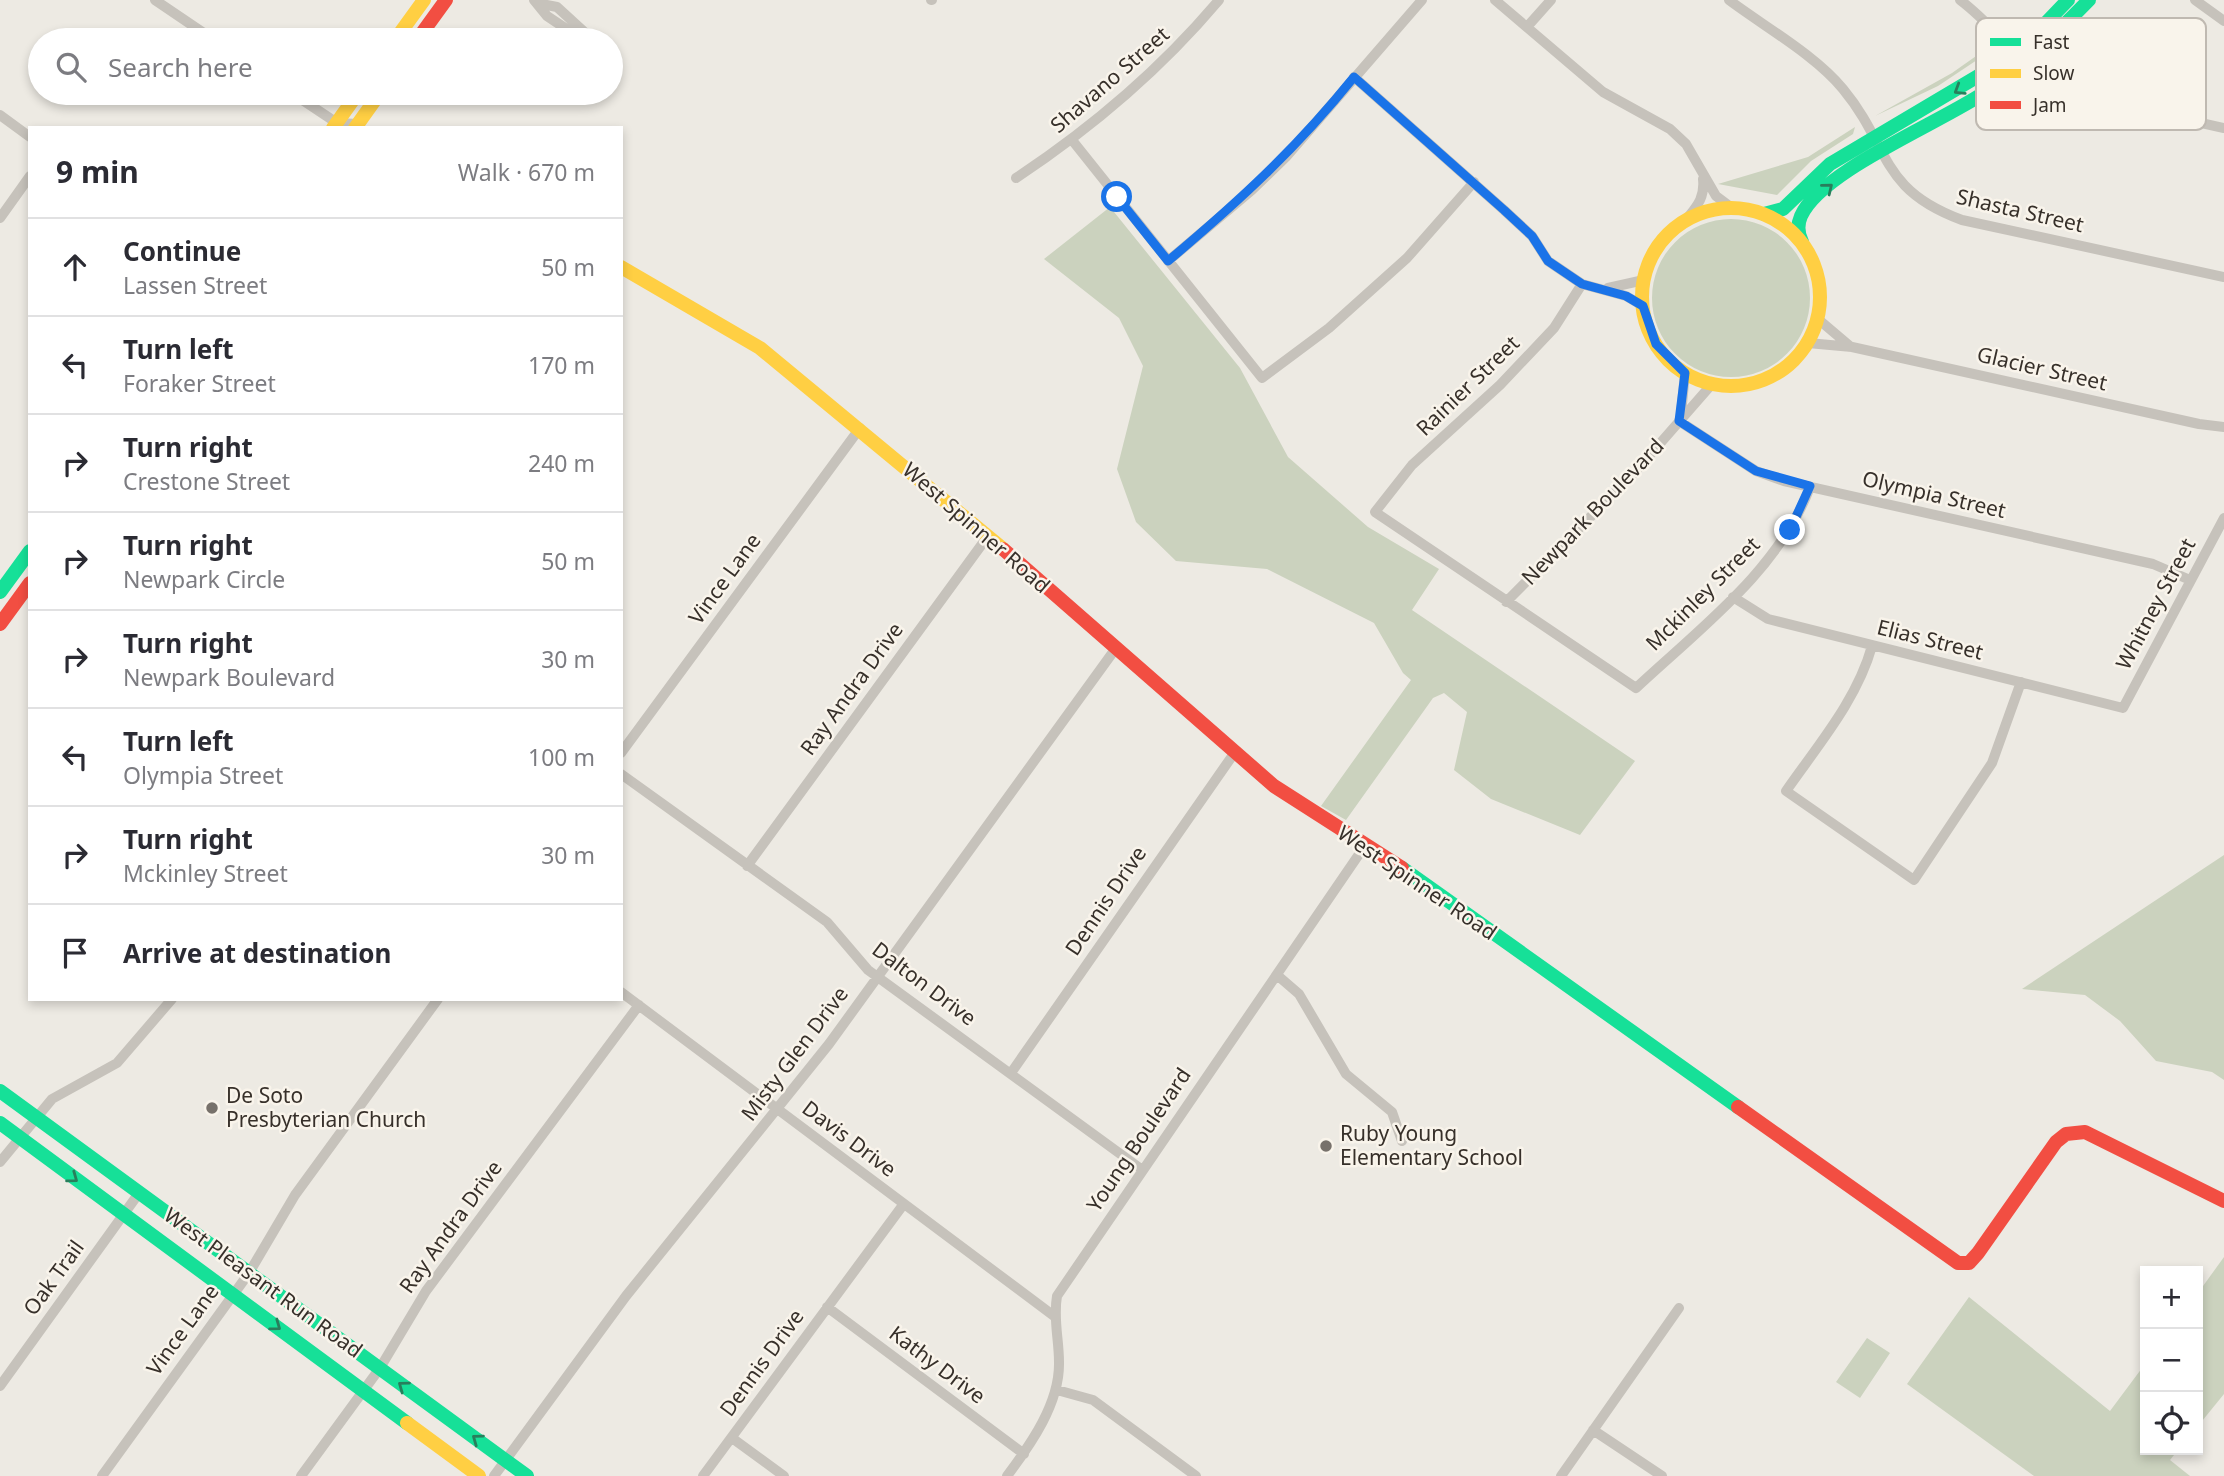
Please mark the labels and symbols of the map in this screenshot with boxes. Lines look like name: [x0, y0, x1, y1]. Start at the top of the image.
legend: [1976, 18, 2206, 130]
street label: Shavano Street: [1044, 20, 1175, 139]
text: Fast: [2033, 29, 2070, 55]
text: Slow: [2033, 60, 2074, 86]
one-way arrow: [1954, 82, 1967, 95]
text: Jam: [2031, 92, 2067, 118]
route start: [1101, 181, 1132, 212]
street label: Shasta Street: [1954, 182, 2087, 238]
one-way arrow: [1820, 184, 1832, 197]
street label: Rainier Street: [1410, 329, 1525, 442]
street label: Glacier Street: [1974, 339, 2110, 397]
street label: Newpark Boulevard: [1515, 432, 1670, 591]
street label: West Spinner Road: [897, 456, 1056, 599]
street label: Olympia Street: [1860, 464, 2009, 524]
route end: [1774, 514, 1805, 545]
street label: Vince Lane: [682, 527, 767, 630]
street label: Mckinley Street: [1639, 530, 1766, 656]
street label: Whitney Street: [2109, 533, 2202, 674]
street label: Elias Street: [1874, 612, 1987, 666]
street label: Ray Andra Drive: [793, 616, 909, 760]
street label: West Spinner Road: [1333, 818, 1503, 946]
street label: Dennis Drive: [1058, 840, 1152, 960]
street label: Dalton Drive: [867, 935, 982, 1031]
street label: Misty Glen Drive: [735, 981, 854, 1126]
street label: Young Boulevard: [1080, 1062, 1197, 1217]
place label: De Soto Presbyterian Church: [226, 1081, 426, 1133]
street label: Davis Drive: [797, 1094, 902, 1183]
marker: De Soto Presbyterian Church: [204, 1100, 220, 1116]
place label: Ruby Young Elementary School: [1340, 1119, 1523, 1171]
marker: Ruby Young Elementary School: [1318, 1138, 1334, 1154]
street label: Ray Andra Drive: [392, 1154, 508, 1298]
one-way arrow: [66, 1169, 78, 1182]
street label: West Pleasant Run Road: [159, 1201, 368, 1364]
street label: Oak Trail: [16, 1234, 90, 1321]
street label: Vince Lane: [140, 1278, 225, 1381]
street label: Dennis Drive: [713, 1303, 810, 1422]
one-way arrow: [268, 1318, 280, 1331]
street label: Kathy Drive: [884, 1319, 991, 1410]
one-way arrow: [398, 1381, 411, 1394]
one-way arrow: [472, 1435, 484, 1448]

